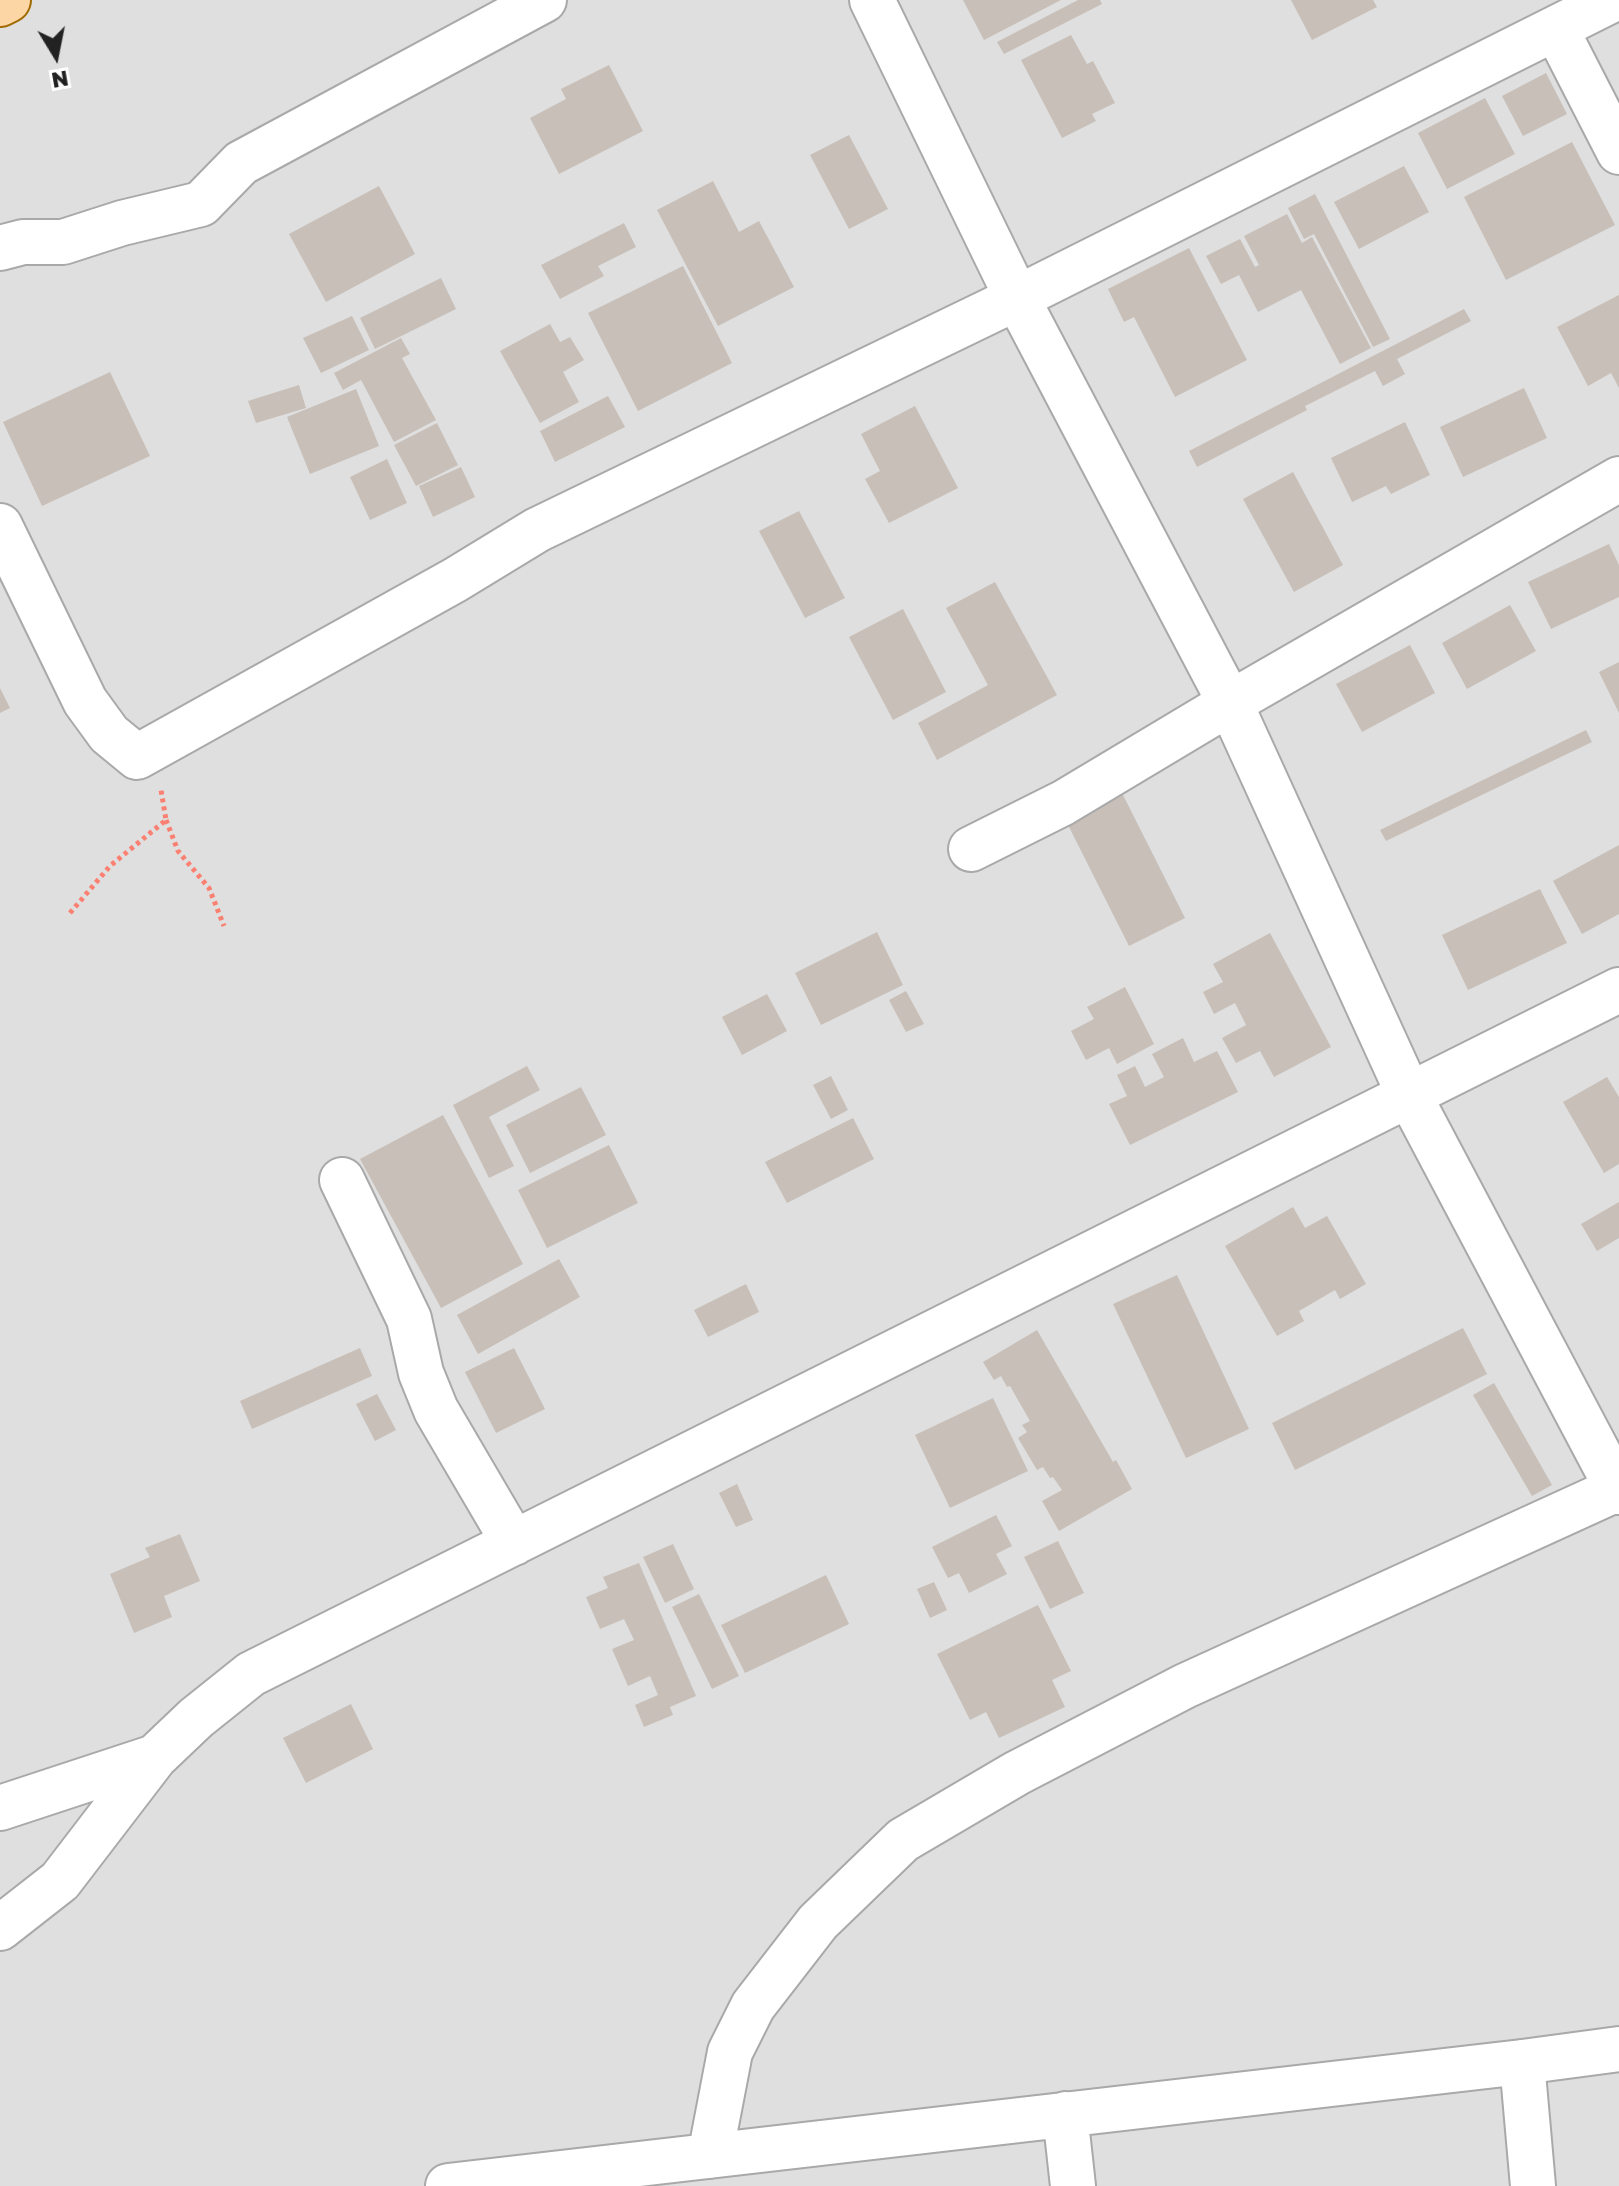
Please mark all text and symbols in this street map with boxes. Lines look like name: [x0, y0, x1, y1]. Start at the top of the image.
north arrow: [16, 16, 96, 96]
text: N: [50, 65, 71, 95]

